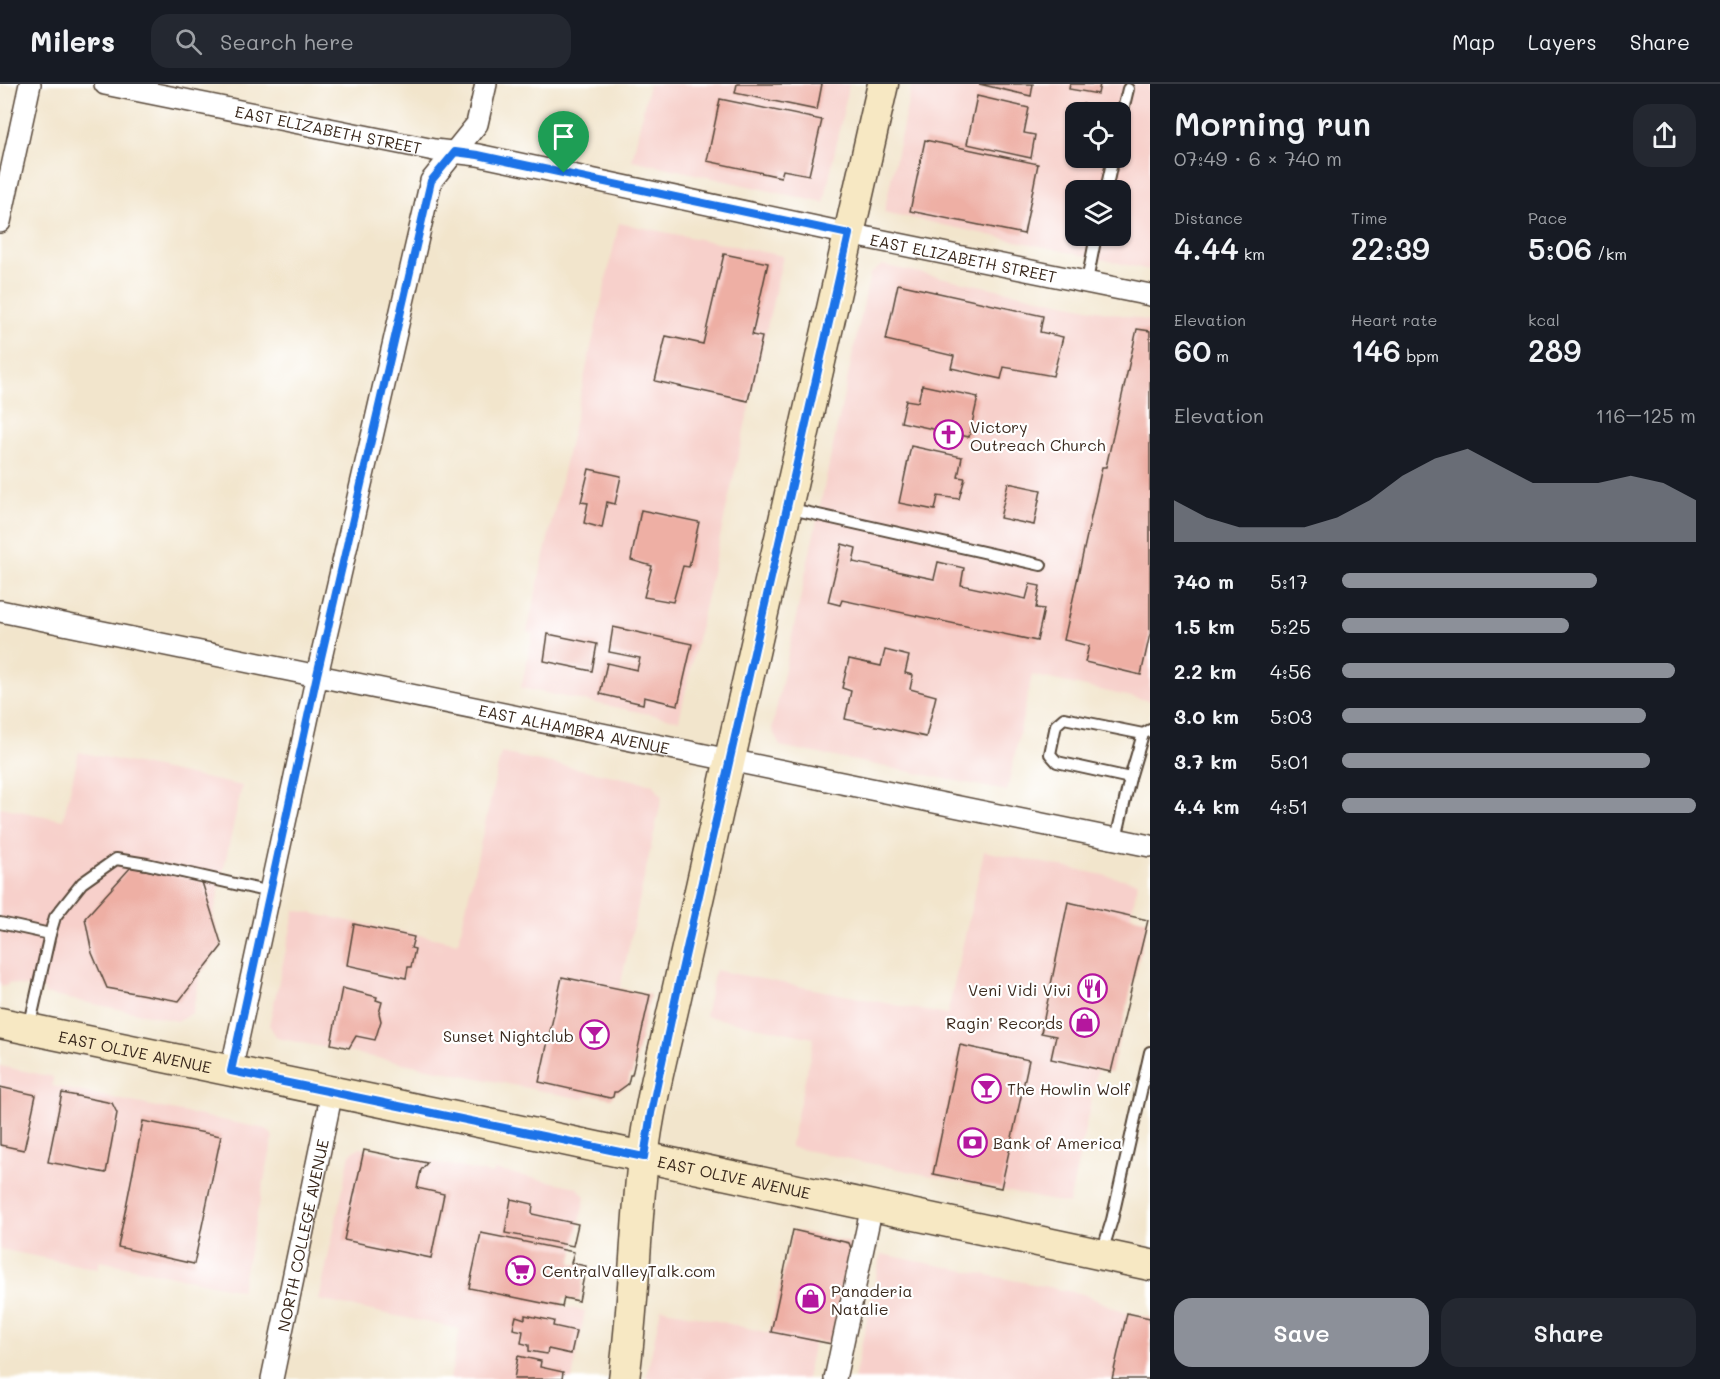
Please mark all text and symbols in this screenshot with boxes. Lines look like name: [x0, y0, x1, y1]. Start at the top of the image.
search box: [151, 14, 571, 68]
text: Milers: [30, 23, 115, 59]
icon: search: [172, 25, 205, 58]
text: Search here: [220, 27, 354, 56]
text: Map: [1452, 28, 1495, 55]
text: Layers: [1528, 28, 1597, 55]
text: Share: [1630, 28, 1690, 55]
street label: EAST ELIZABETH STREET: [233, 100, 424, 158]
text: Morning run: [1174, 101, 1371, 144]
map controls: [1065, 102, 1131, 246]
button: locate: [1065, 102, 1131, 168]
button: share: [1633, 104, 1696, 167]
pin: [538, 111, 589, 173]
icon: arrive: [547, 120, 580, 153]
text: 07:49 · 6 × 740 m: [1174, 145, 1342, 171]
button: layers: [1065, 180, 1131, 246]
text: Distance: [1174, 207, 1243, 228]
text: Time: [1351, 207, 1387, 228]
text: Pace: [1528, 207, 1567, 228]
street label: EAST ELIZABETH STREET: [868, 228, 1059, 286]
text: 4.44: [1174, 228, 1239, 268]
text: 22:39: [1351, 228, 1430, 268]
text: 5:06: [1528, 228, 1592, 268]
text: km: [1239, 243, 1265, 264]
text: /km: [1592, 243, 1627, 264]
text: Elevation: [1174, 309, 1246, 330]
text: Heart rate: [1351, 309, 1437, 330]
text: kcal: [1528, 309, 1560, 330]
text: 60: [1174, 330, 1211, 370]
text: 146: [1351, 330, 1401, 370]
text: 289: [1528, 330, 1581, 370]
text: m: [1211, 345, 1229, 366]
text: bpm: [1401, 345, 1439, 366]
text: Elevation: [1174, 402, 1264, 428]
text: 116–125 m: [1596, 402, 1696, 428]
place label: Victory Outreach Church: [970, 416, 1106, 455]
church icon: Victory Outreach Church: [933, 419, 965, 451]
text: 740 m: [1174, 568, 1234, 594]
text: 5:17: [1270, 568, 1308, 594]
text: 1.5 km: [1174, 613, 1235, 639]
text: 5:25: [1270, 613, 1311, 639]
text: 2.2 km: [1174, 658, 1236, 684]
text: 4:56: [1270, 658, 1312, 684]
street label: EAST ALHAMBRA AVENUE: [477, 699, 671, 758]
text: 3.0 km: [1174, 703, 1239, 729]
text: 5:03: [1270, 703, 1312, 729]
text: 3.7 km: [1174, 748, 1237, 774]
text: 5:01: [1270, 748, 1309, 774]
text: 4.4 km: [1174, 793, 1239, 819]
text: 4:51: [1270, 793, 1309, 819]
restaurant icon: Veni Vidi Vivi: [1076, 973, 1108, 1005]
place label: Veni Vidi Vivi: [968, 979, 1071, 1000]
shop icon: Ragin' Records: [1068, 1006, 1100, 1038]
place label: Ragin' Records: [946, 1012, 1063, 1033]
bar icon: Sunset Nightclub: [579, 1019, 611, 1051]
street label: EAST OLIVE AVENUE: [57, 1025, 214, 1077]
place label: Sunset Nightclub: [443, 1025, 574, 1046]
bar icon: The Howlin Wolf: [970, 1072, 1002, 1104]
place label: The Howlin Wolf: [1007, 1078, 1131, 1099]
bank icon: Bank of America: [956, 1126, 988, 1158]
place label: Bank of America: [993, 1132, 1122, 1153]
street label: NORTH COLLEGE AVENUE: [272, 1137, 332, 1333]
street label: EAST OLIVE AVENUE: [656, 1150, 813, 1203]
supermarket icon: CentralValleyTalk.com: [505, 1254, 537, 1286]
place label: CentralValleyTalk.com: [542, 1260, 716, 1281]
place label: Panaderia Natalie: [831, 1280, 913, 1319]
shop icon: Panaderia Natalie: [794, 1283, 826, 1315]
button: Save: [1174, 1298, 1429, 1367]
button: Share: [1441, 1298, 1696, 1367]

